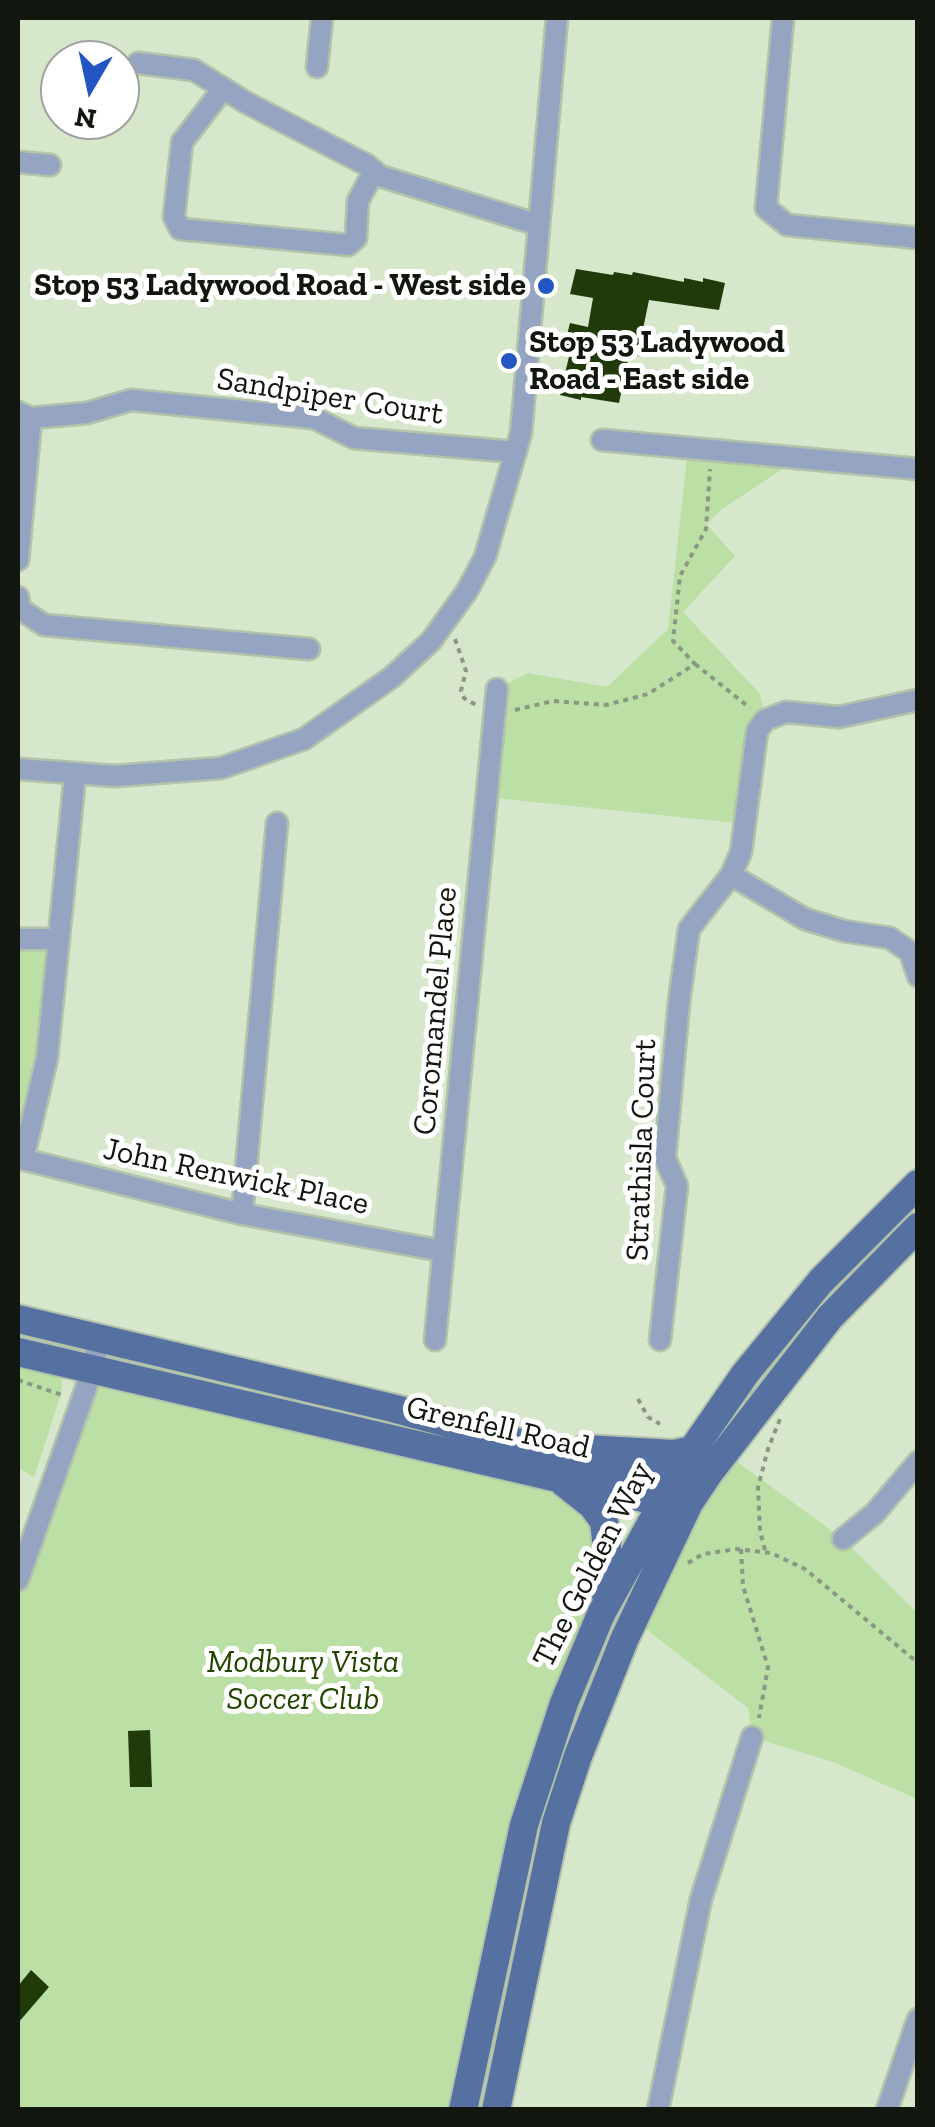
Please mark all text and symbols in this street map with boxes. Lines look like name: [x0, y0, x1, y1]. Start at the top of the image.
north arrow: [40, 40, 140, 140]
text: N: [72, 100, 99, 136]
place label: Stop 53 Ladywood Road - West side: [34, 267, 526, 305]
marker: Stop 53 Ladywood Road - West side: [535, 275, 557, 297]
place label: Stop 53 Ladywood Road - East side: [529, 324, 785, 399]
marker: Stop 53 Ladywood Road - East side: [498, 350, 520, 372]
street label: Sandpiper Court: [214, 360, 446, 434]
street label: Coromandel Place: [406, 885, 466, 1137]
street label: Strathisla Court: [619, 1038, 665, 1262]
street label: John Renwick Place: [100, 1130, 372, 1224]
street label: Grenfell Road: [403, 1388, 593, 1468]
street label: The Golden Way: [525, 1456, 661, 1674]
park label: Modbury Vista Soccer Club: [207, 1644, 399, 1719]

